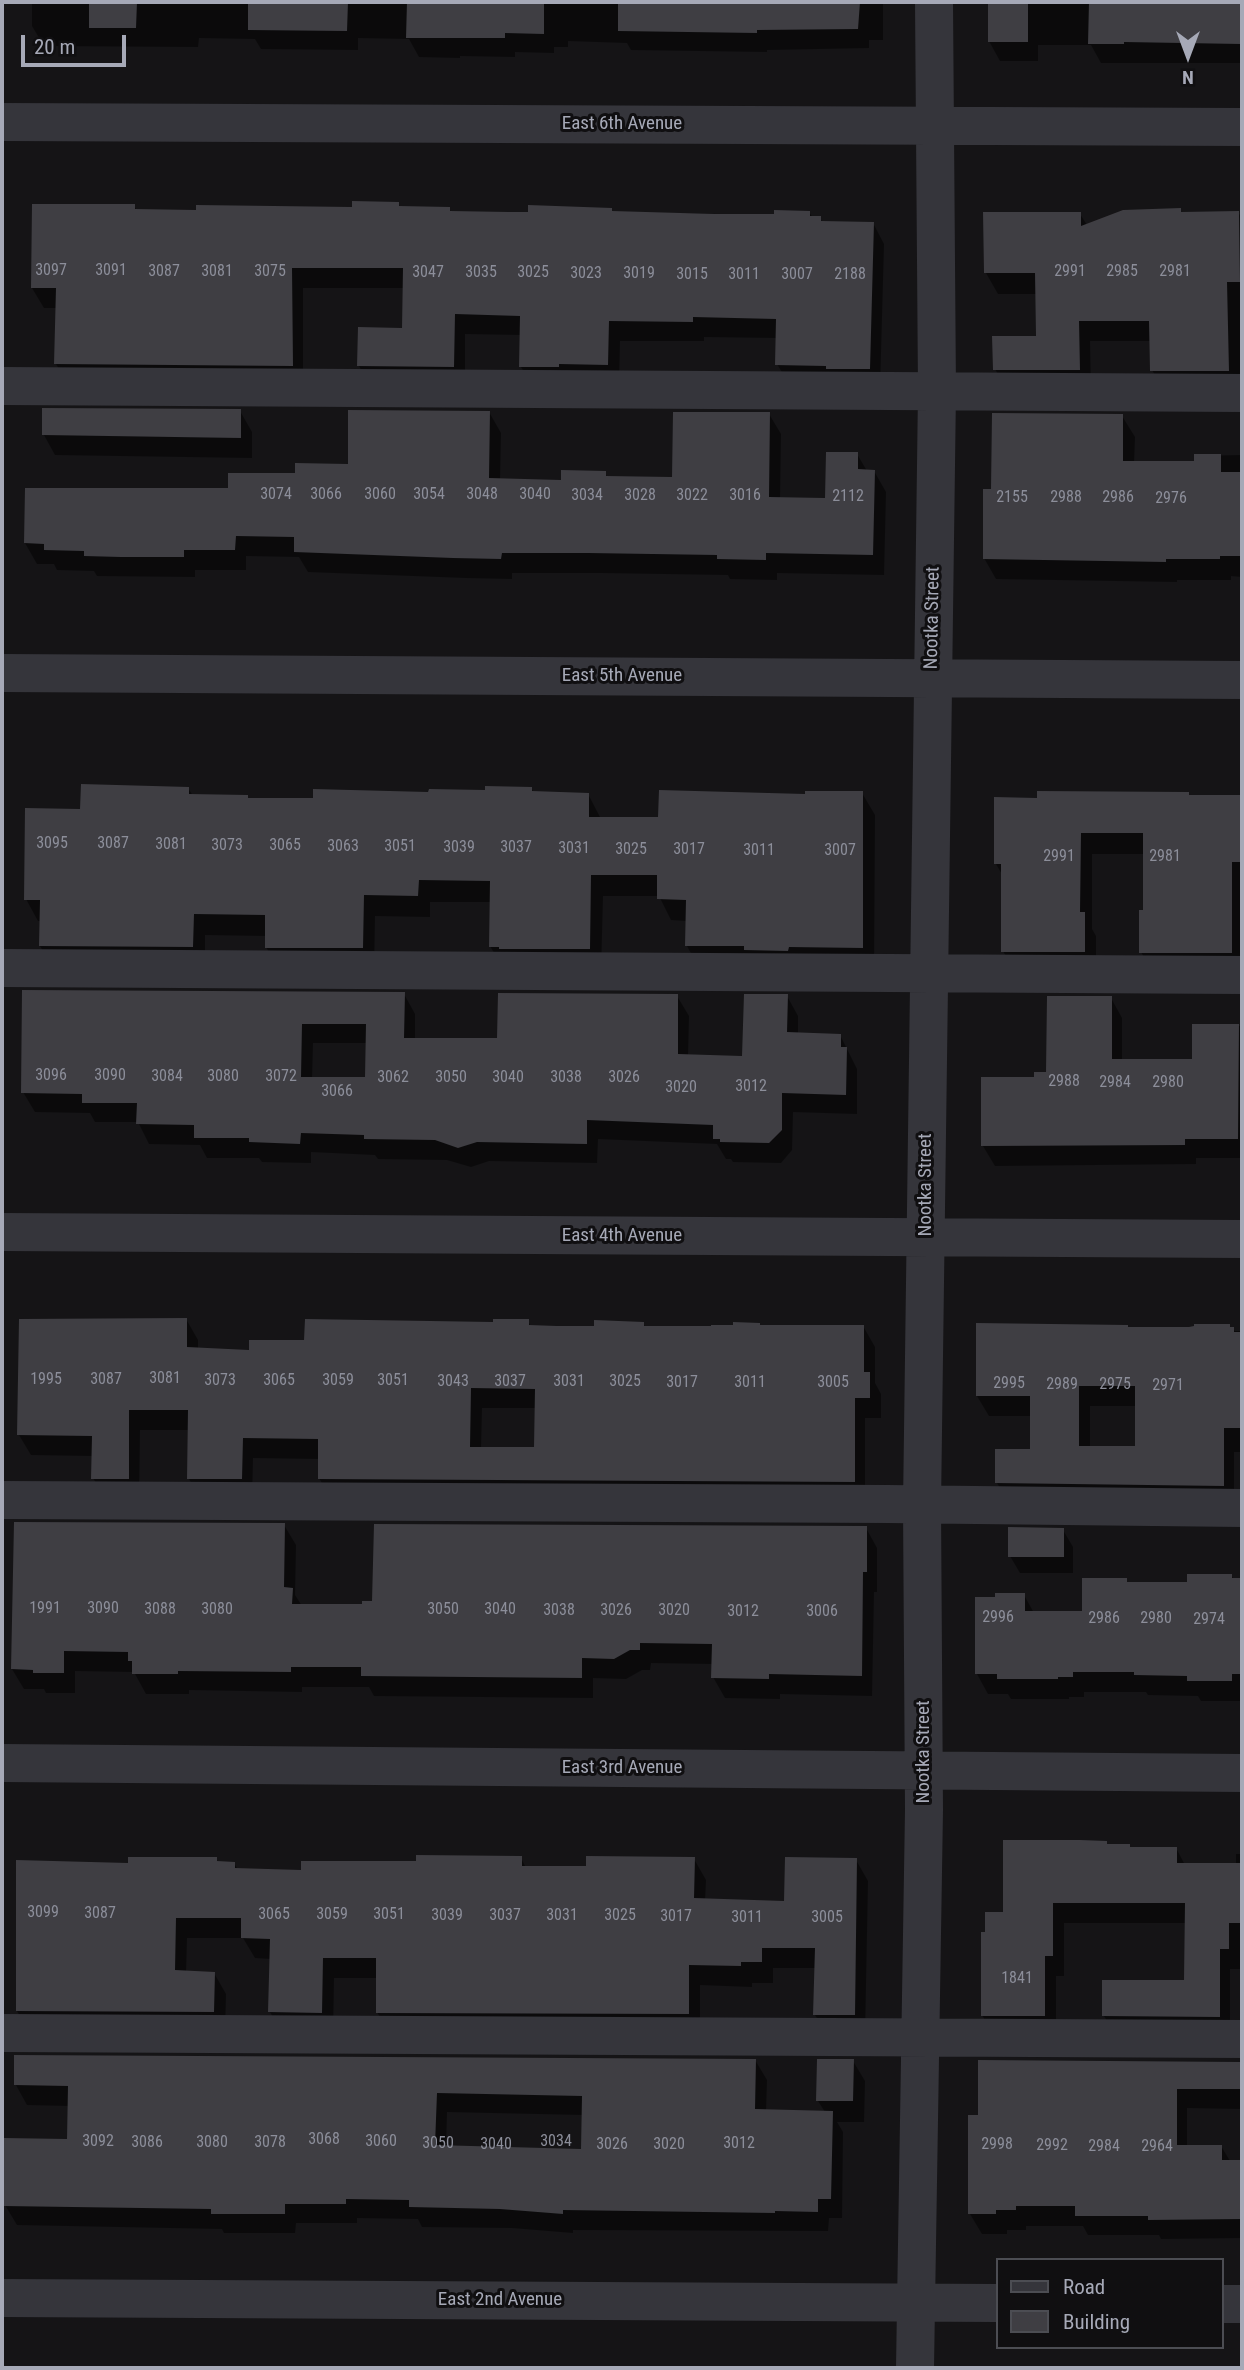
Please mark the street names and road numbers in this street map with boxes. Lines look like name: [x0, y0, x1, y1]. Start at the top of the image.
street label: East 6th Avenue: [562, 113, 682, 135]
street label: Nootka Street: [921, 566, 945, 670]
street label: East 5th Avenue: [562, 665, 682, 687]
street label: Nootka Street: [915, 1133, 937, 1237]
street label: East 4th Avenue: [562, 1225, 682, 1247]
street label: Nootka Street: [913, 1700, 935, 1804]
street label: East 3rd Avenue: [562, 1757, 682, 1779]
street label: East 2nd Avenue: [438, 2289, 562, 2311]

